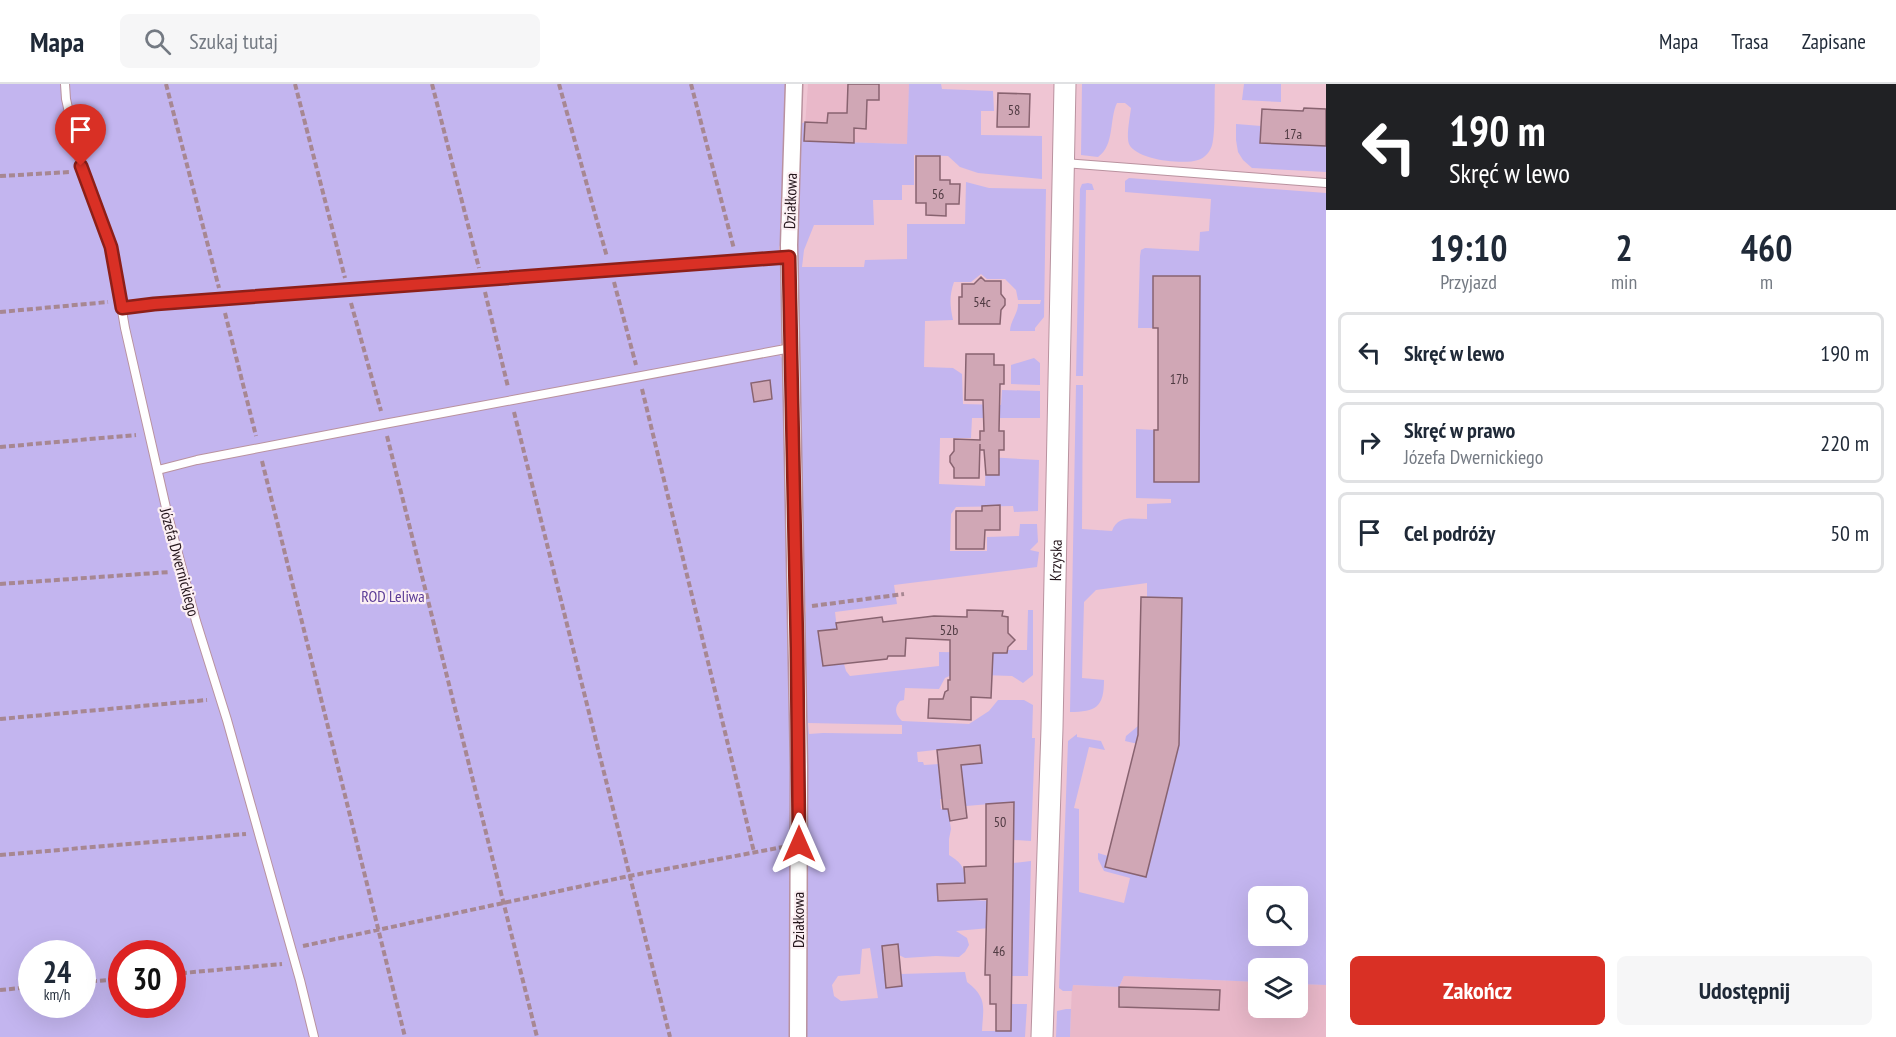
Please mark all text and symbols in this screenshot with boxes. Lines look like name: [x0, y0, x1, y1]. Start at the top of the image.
search box: [120, 14, 540, 68]
text: Mapa: [30, 23, 84, 60]
icon: search: [141, 25, 174, 58]
text: Szukaj tutaj: [189, 27, 278, 55]
text: Mapa: [1659, 28, 1698, 55]
text: Trasa: [1731, 28, 1769, 55]
text: Zapisane: [1802, 28, 1866, 55]
house number: 58: [1008, 101, 1020, 119]
text: 190 m: [1449, 103, 1546, 158]
pin: [55, 104, 106, 166]
icon: left: [1350, 108, 1428, 186]
icon: arrive: [64, 113, 97, 146]
house number: 17a: [1284, 125, 1302, 143]
text: Skręć w lewo: [1449, 156, 1570, 190]
street label: Działkowa: [779, 173, 801, 229]
house number: 56: [932, 185, 944, 203]
text: 19:10: [1430, 224, 1507, 271]
text: 2: [1615, 224, 1633, 271]
text: 460: [1741, 224, 1792, 271]
text: Przyjazd: [1440, 269, 1497, 295]
text: min: [1611, 269, 1637, 295]
text: m: [1760, 269, 1773, 295]
house number: 54c: [973, 293, 991, 311]
icon: left: [1353, 336, 1386, 369]
text: Skręć w lewo: [1404, 339, 1505, 367]
text: 190 m: [1820, 339, 1869, 367]
house number: 17b: [1170, 370, 1188, 388]
text: Skręć w prawo: [1404, 416, 1515, 444]
icon: right: [1353, 426, 1386, 459]
text: 220 m: [1820, 429, 1869, 457]
text: Józefa Dwernickiego: [1404, 444, 1543, 470]
street label: Józefa Dwernickiego: [156, 505, 204, 619]
icon: arrive: [1353, 516, 1386, 549]
text: Cel podróży: [1404, 519, 1495, 547]
text: 50 m: [1830, 519, 1869, 547]
street label: Krzyska: [1045, 539, 1066, 581]
park label: ROD Leliwa: [361, 586, 425, 606]
house number: 52b: [940, 621, 958, 639]
position arrow: [767, 812, 831, 876]
house number: 50: [994, 813, 1006, 831]
map controls: [1248, 886, 1308, 1018]
button: search: [1248, 886, 1308, 946]
street label: Działkowa: [788, 892, 808, 948]
speed limit sign: 30: [108, 940, 186, 1018]
house number: 46: [993, 942, 1005, 960]
text: 24: [43, 952, 71, 991]
button: Zakończ: [1350, 956, 1605, 1025]
button: Udostępnij: [1617, 956, 1872, 1025]
button: layers: [1248, 958, 1308, 1018]
text: km/h: [44, 985, 70, 1004]

